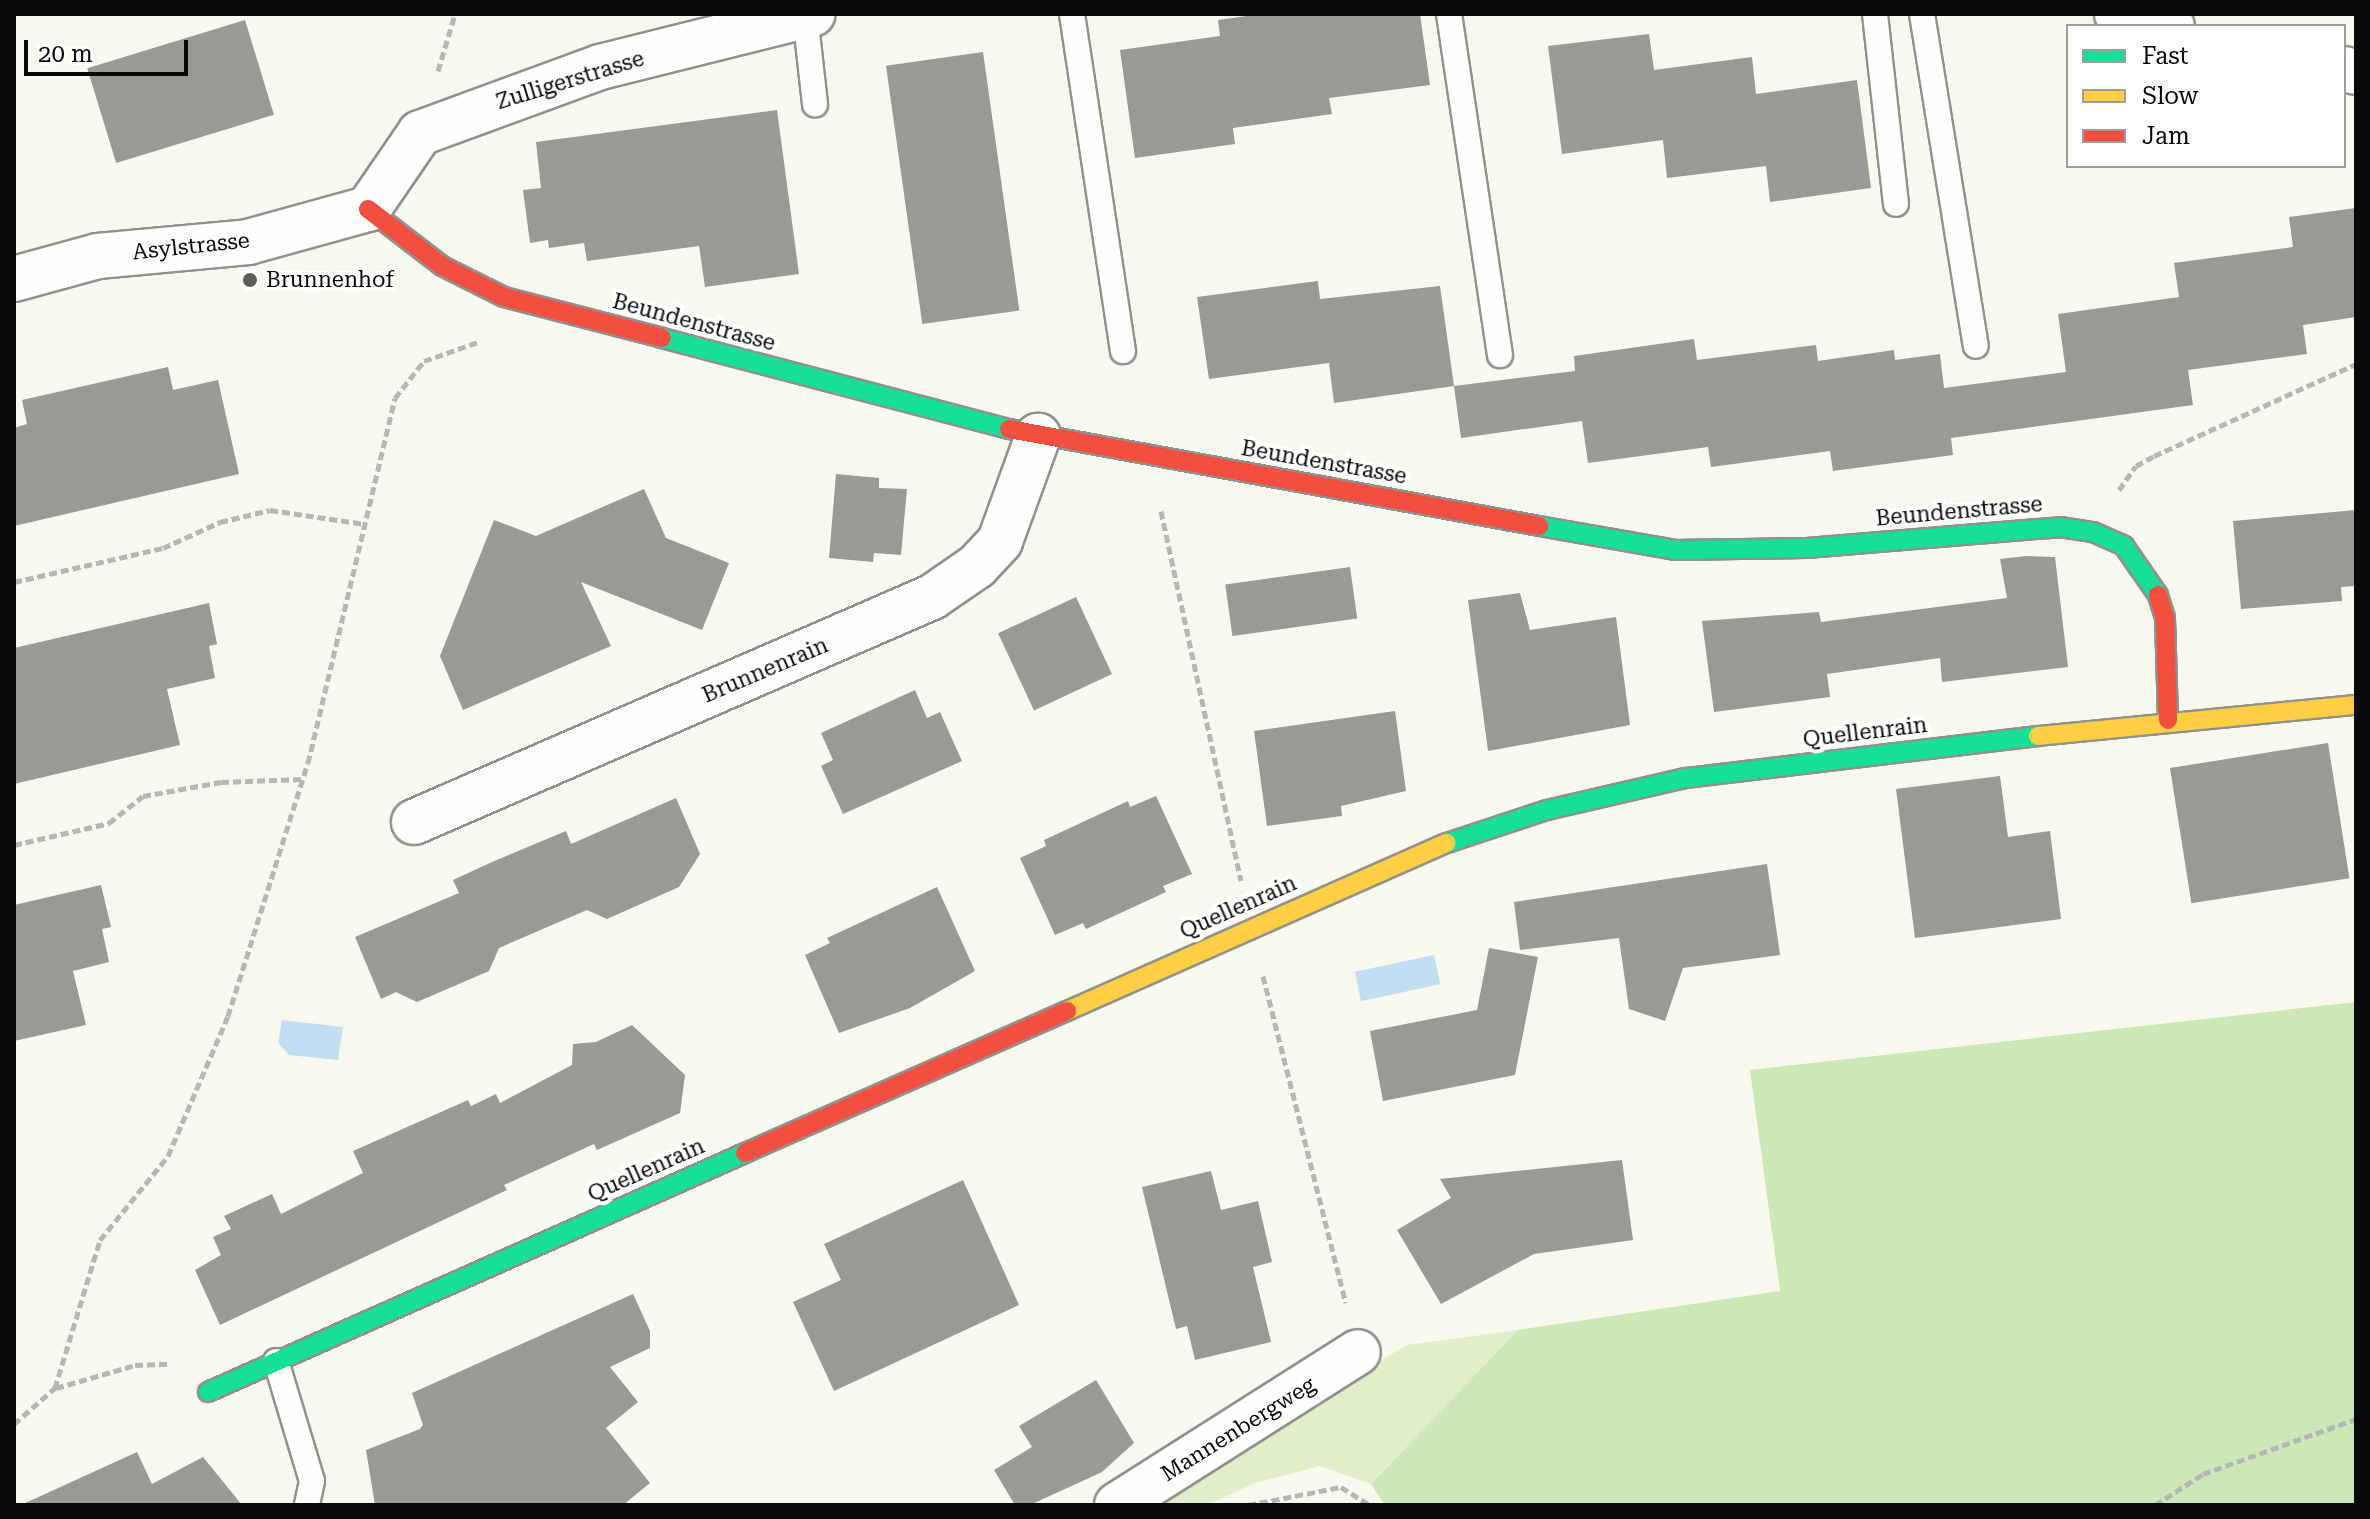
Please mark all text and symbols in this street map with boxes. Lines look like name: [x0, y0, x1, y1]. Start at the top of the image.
scale bar: [28, 24, 192, 74]
legend: [2066, 24, 2346, 168]
text: 20 m: [38, 40, 93, 68]
text: Fast: [2142, 42, 2189, 70]
street label: Zulligerstrasse: [493, 45, 647, 115]
text: Slow: [2142, 82, 2198, 110]
text: Jam: [2142, 122, 2190, 150]
street label: Asylstrasse: [131, 227, 251, 265]
place label: Brunnenhof: [266, 267, 394, 293]
marker: Brunnenhof: [241, 271, 259, 289]
street label: Beundenstrasse: [610, 288, 778, 356]
street label: Beundenstrasse: [1239, 434, 1409, 490]
street label: Beundenstrasse: [1874, 491, 2044, 531]
street label: Brunnenrain: [698, 632, 832, 708]
street label: Quellenrain: [1801, 711, 1929, 753]
street label: Quellenrain: [1176, 870, 1300, 944]
street label: Quellenrain: [584, 1133, 708, 1207]
street label: Mannenbergweg: [1156, 1371, 1320, 1487]

